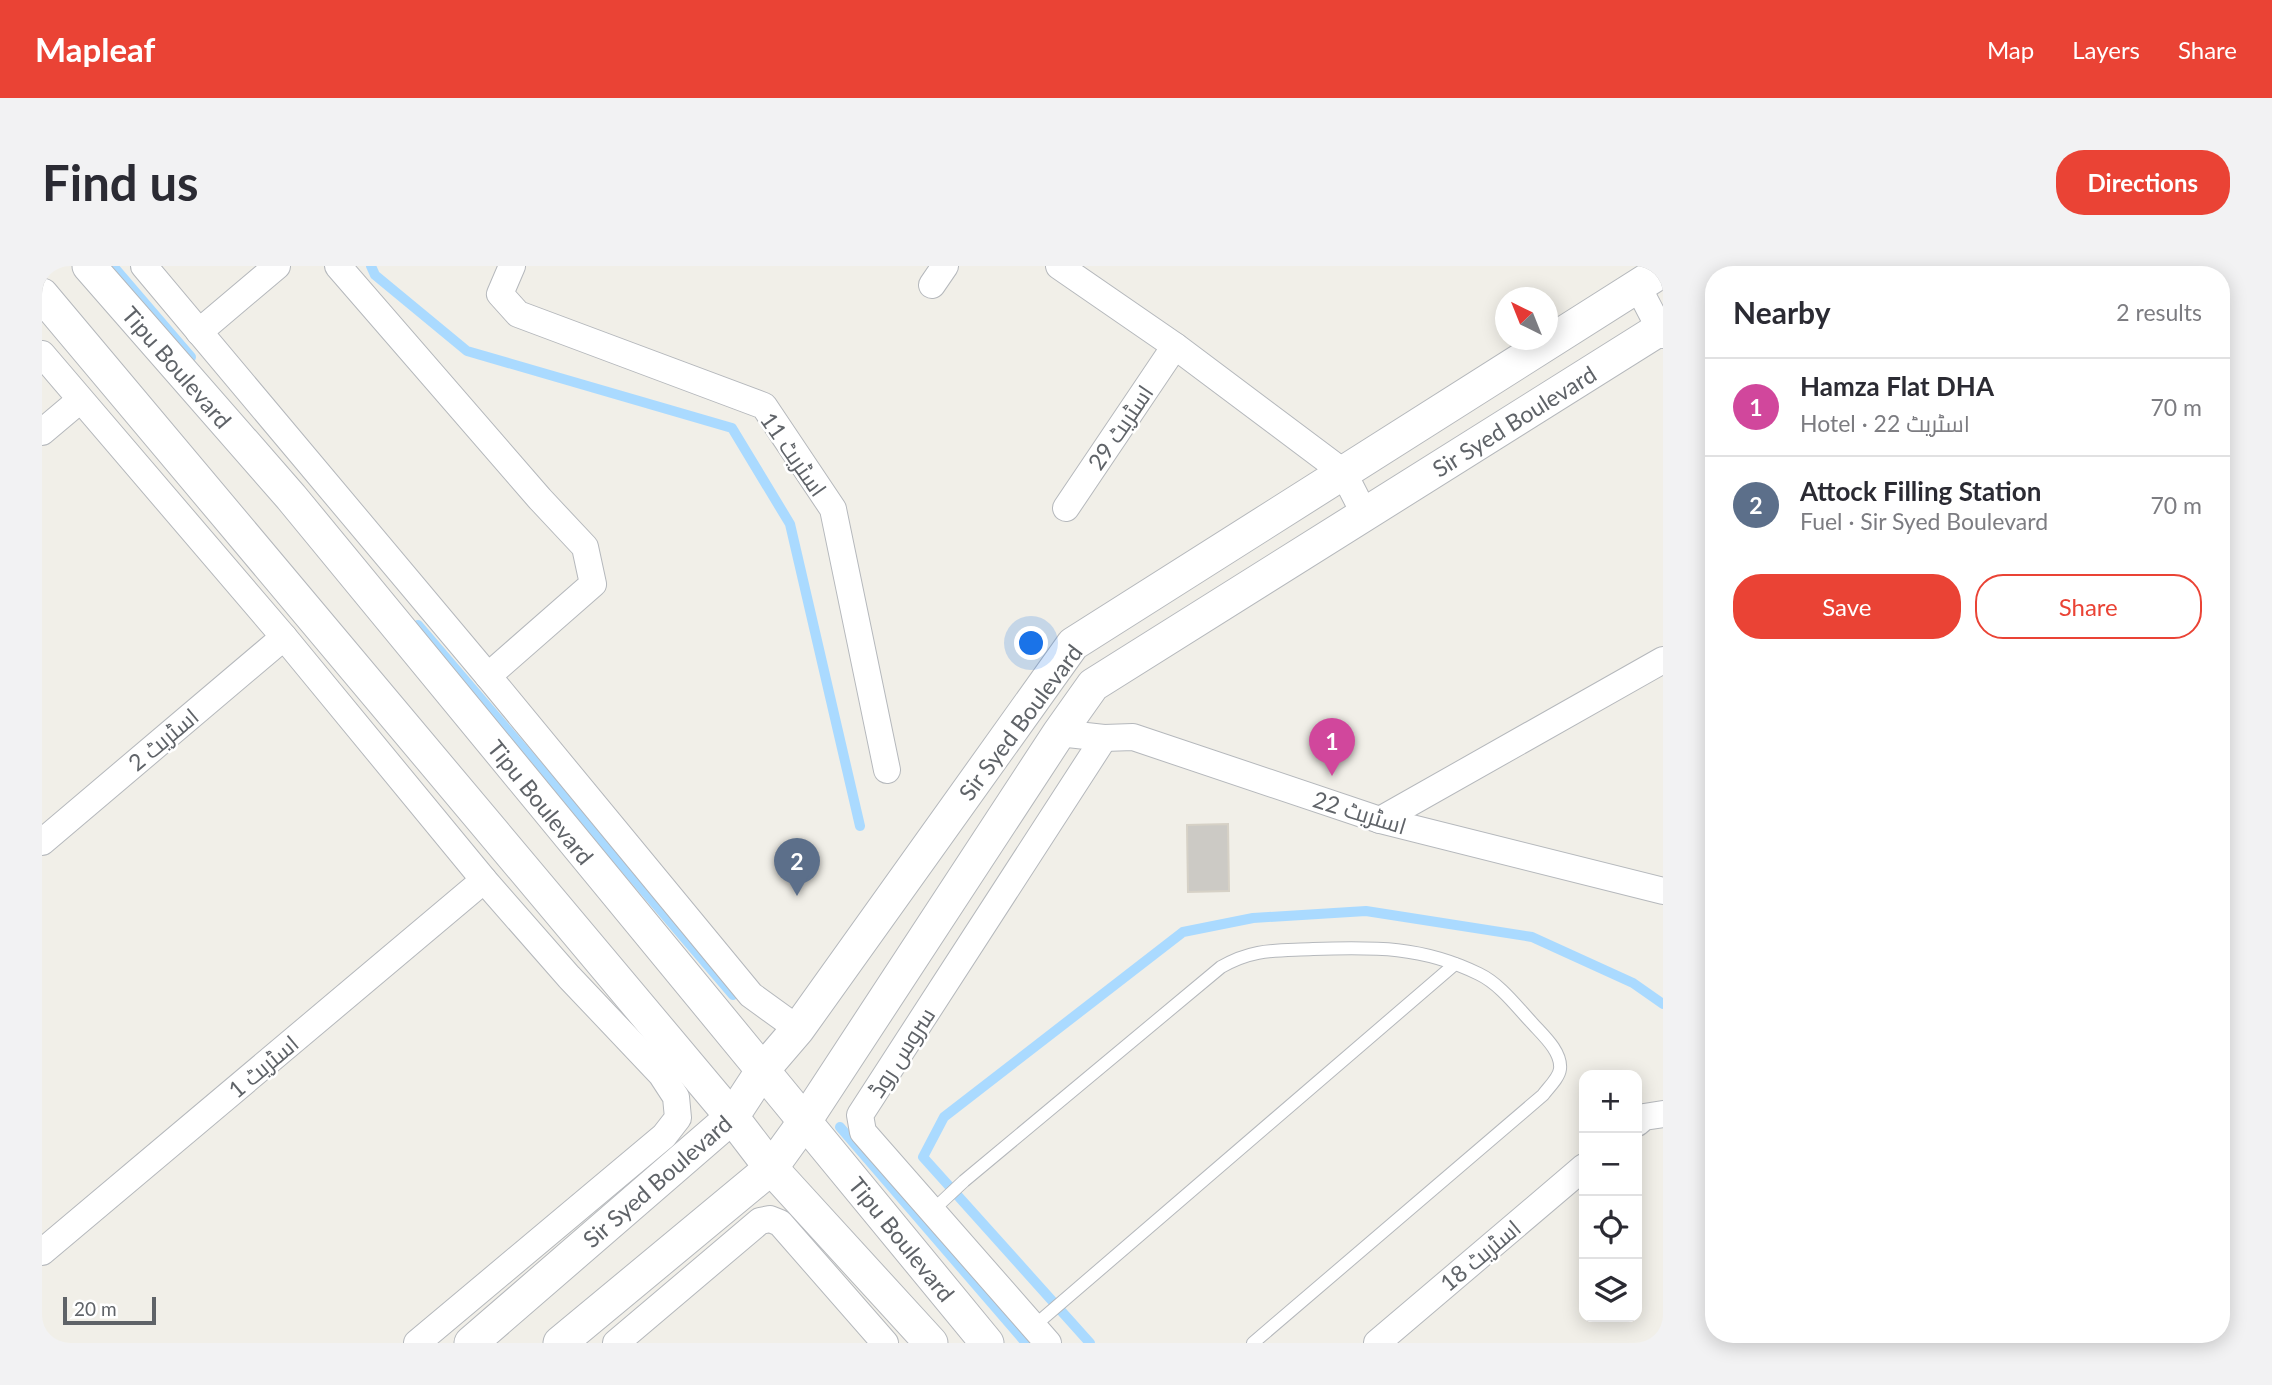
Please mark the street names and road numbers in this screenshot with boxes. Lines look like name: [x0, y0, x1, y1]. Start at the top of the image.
street label: Tipu Boulevard: [116, 300, 238, 434]
street label: Sir Syed Boulevard: [1427, 359, 1601, 483]
street label: اسٹریٹ 29: [1081, 379, 1159, 475]
street label: اسٹریٹ 11: [755, 406, 833, 502]
street label: Sir Syed Boulevard: [952, 639, 1088, 805]
street label: اسٹریٹ 2: [122, 702, 204, 776]
street label: Tipu Boulevard: [482, 734, 600, 870]
street label: اسٹریٹ 22: [1310, 785, 1410, 839]
street label: سروس روڈ: [862, 1002, 941, 1103]
street label: اسٹریٹ 1: [222, 1029, 304, 1103]
street label: Sir Syed Boulevard: [577, 1109, 737, 1253]
street label: Tipu Boulevard: [843, 1171, 961, 1307]
street label: اسٹریٹ 18: [1434, 1213, 1526, 1297]

